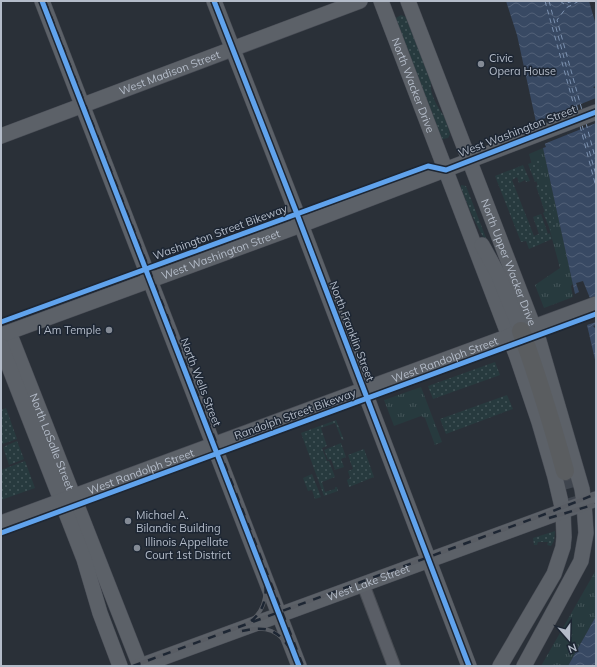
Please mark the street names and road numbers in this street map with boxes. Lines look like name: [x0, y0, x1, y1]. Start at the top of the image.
street label: North Wacker Drive: [389, 36, 438, 135]
street label: West Madison Street: [117, 47, 222, 98]
street label: West Washington Street: [456, 102, 578, 160]
street label: North Upper Wacker Drive: [478, 197, 539, 328]
street label: Washington Street Bikeway: [151, 201, 289, 263]
street label: West Washington Street: [159, 226, 282, 283]
street label: North Franklin Street: [327, 279, 378, 383]
street label: West Randolph Street: [390, 334, 500, 386]
street label: North Wells Street: [178, 336, 224, 428]
street label: Randolph Street Bikeway: [232, 385, 358, 443]
street label: North LaSalle Street: [27, 391, 77, 492]
street label: West Randolph Street: [86, 446, 196, 497]
street label: West Lake Street: [325, 561, 412, 604]

